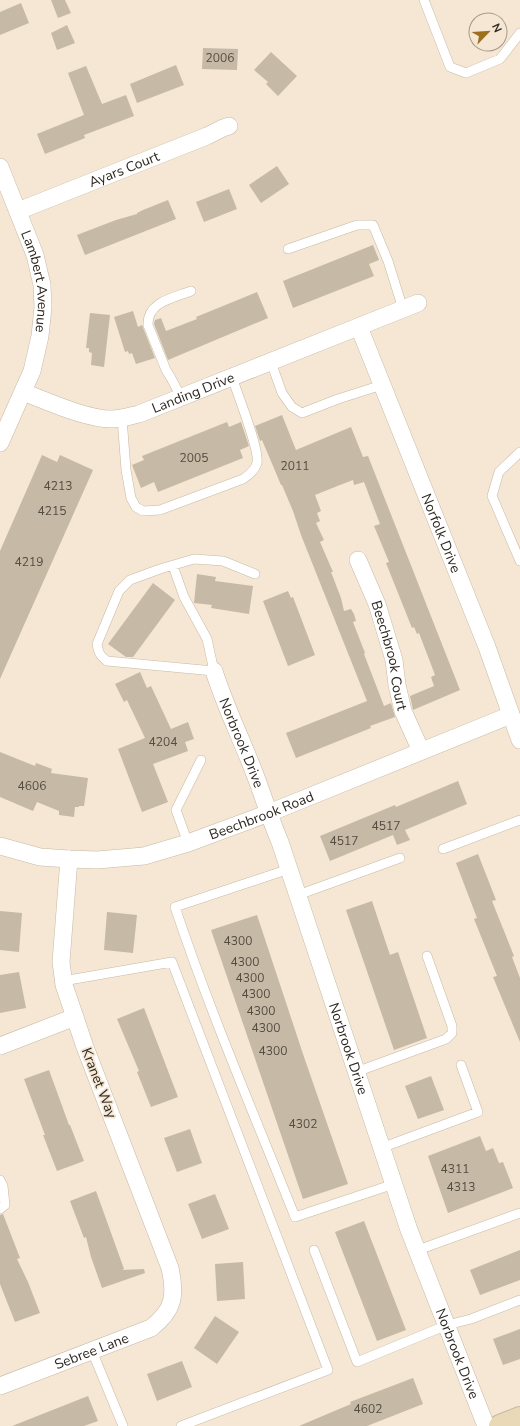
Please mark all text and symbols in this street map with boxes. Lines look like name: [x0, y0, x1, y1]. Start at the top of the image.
north arrow: [468, 12, 508, 52]
text: N: [488, 21, 505, 35]
house number: 2006: [206, 50, 234, 66]
street label: Ayars Court: [86, 146, 162, 192]
street label: Lambert Avenue: [17, 228, 53, 333]
street label: Landing Drive: [149, 368, 237, 418]
house number: 2005: [180, 450, 208, 466]
house number: 2011: [281, 458, 309, 474]
house number: 4213: [44, 478, 72, 494]
street label: Norfolk Drive: [417, 491, 466, 576]
house number: 4215: [38, 503, 66, 519]
house number: 4219: [15, 554, 43, 570]
street label: Beechbrook Court: [367, 598, 412, 712]
street label: Norbrook Drive: [215, 695, 269, 790]
house number: 4204: [149, 734, 177, 750]
house number: 4606: [18, 778, 46, 794]
street label: Beechbrook Road: [206, 786, 316, 844]
house number: 4517: [372, 818, 400, 834]
house number: 4517: [330, 833, 358, 849]
house number: 4300: [224, 933, 252, 949]
house number: 4300: [231, 954, 259, 970]
house number: 4300: [236, 970, 264, 986]
house number: 4300: [242, 986, 270, 1002]
street label: Norbrook Drive: [325, 1000, 373, 1097]
house number: 4300: [247, 1003, 275, 1019]
house number: 4300: [252, 1020, 280, 1036]
house number: 4300: [259, 1043, 287, 1059]
street label: Kranet Way: [77, 1045, 121, 1122]
house number: 4302: [289, 1116, 317, 1132]
house number: 4311: [441, 1161, 469, 1177]
house number: 4313: [447, 1179, 475, 1195]
street label: Norbrook Drive: [431, 1306, 484, 1402]
street label: Sebree Lane: [52, 1328, 131, 1374]
house number: 4602: [354, 1401, 382, 1417]

